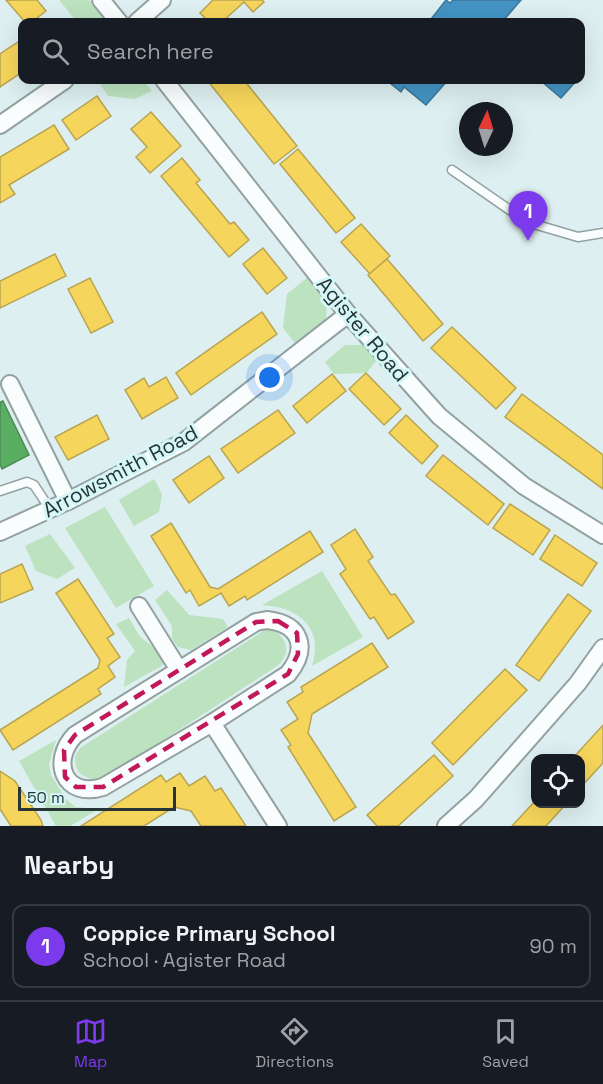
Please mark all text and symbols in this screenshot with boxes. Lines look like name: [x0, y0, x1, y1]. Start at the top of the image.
search box: [18, 18, 585, 84]
icon: search: [39, 35, 72, 68]
text: Search here: [87, 37, 214, 65]
north arrow: [459, 102, 513, 156]
pin: 1: [508, 192, 548, 241]
street label: Agister Road: [311, 271, 415, 387]
your location: [255, 363, 284, 392]
street label: Arrowsmith Road: [38, 419, 202, 523]
map controls: [531, 754, 585, 808]
button: locate: [531, 754, 585, 808]
scale bar: [18, 784, 176, 812]
text: 50 m: [27, 787, 65, 808]
text: Nearby: [24, 848, 114, 882]
text: Coppice Primary School: [83, 919, 336, 947]
text: 1: [41, 933, 50, 959]
text: 90 m: [530, 933, 577, 959]
text: School · Agister Road: [83, 947, 286, 973]
tab: Map: [74, 1015, 107, 1072]
tab: Directions: [256, 1015, 334, 1072]
tab: Saved: [482, 1015, 529, 1072]

